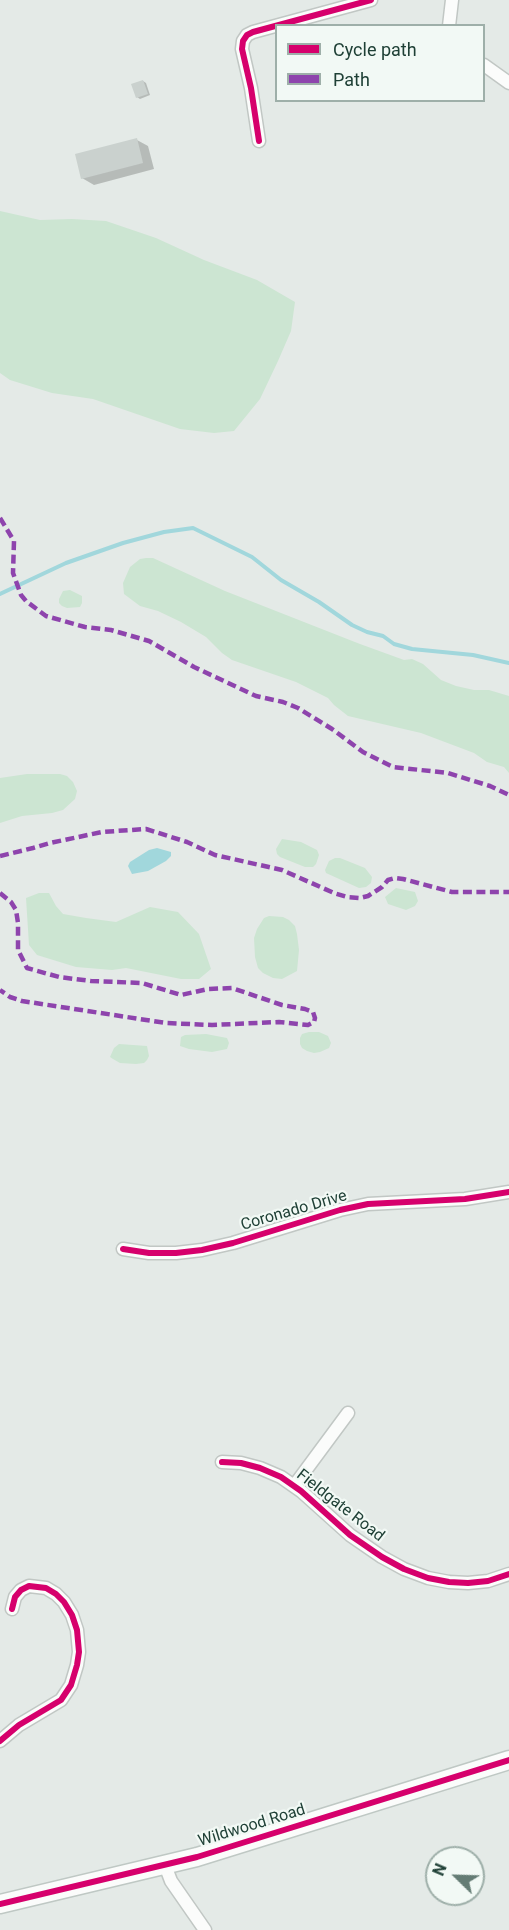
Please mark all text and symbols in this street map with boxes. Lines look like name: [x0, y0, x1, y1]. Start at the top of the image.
legend: [275, 24, 485, 102]
text: Cycle path: [333, 39, 417, 60]
text: Path: [333, 69, 370, 90]
street label: Coronado Drive: [239, 1187, 349, 1235]
street label: Fieldgate Road: [292, 1466, 388, 1546]
street label: Wildwood Road: [196, 1801, 308, 1851]
north arrow: [425, 1846, 485, 1906]
text: N: [429, 1861, 451, 1878]

